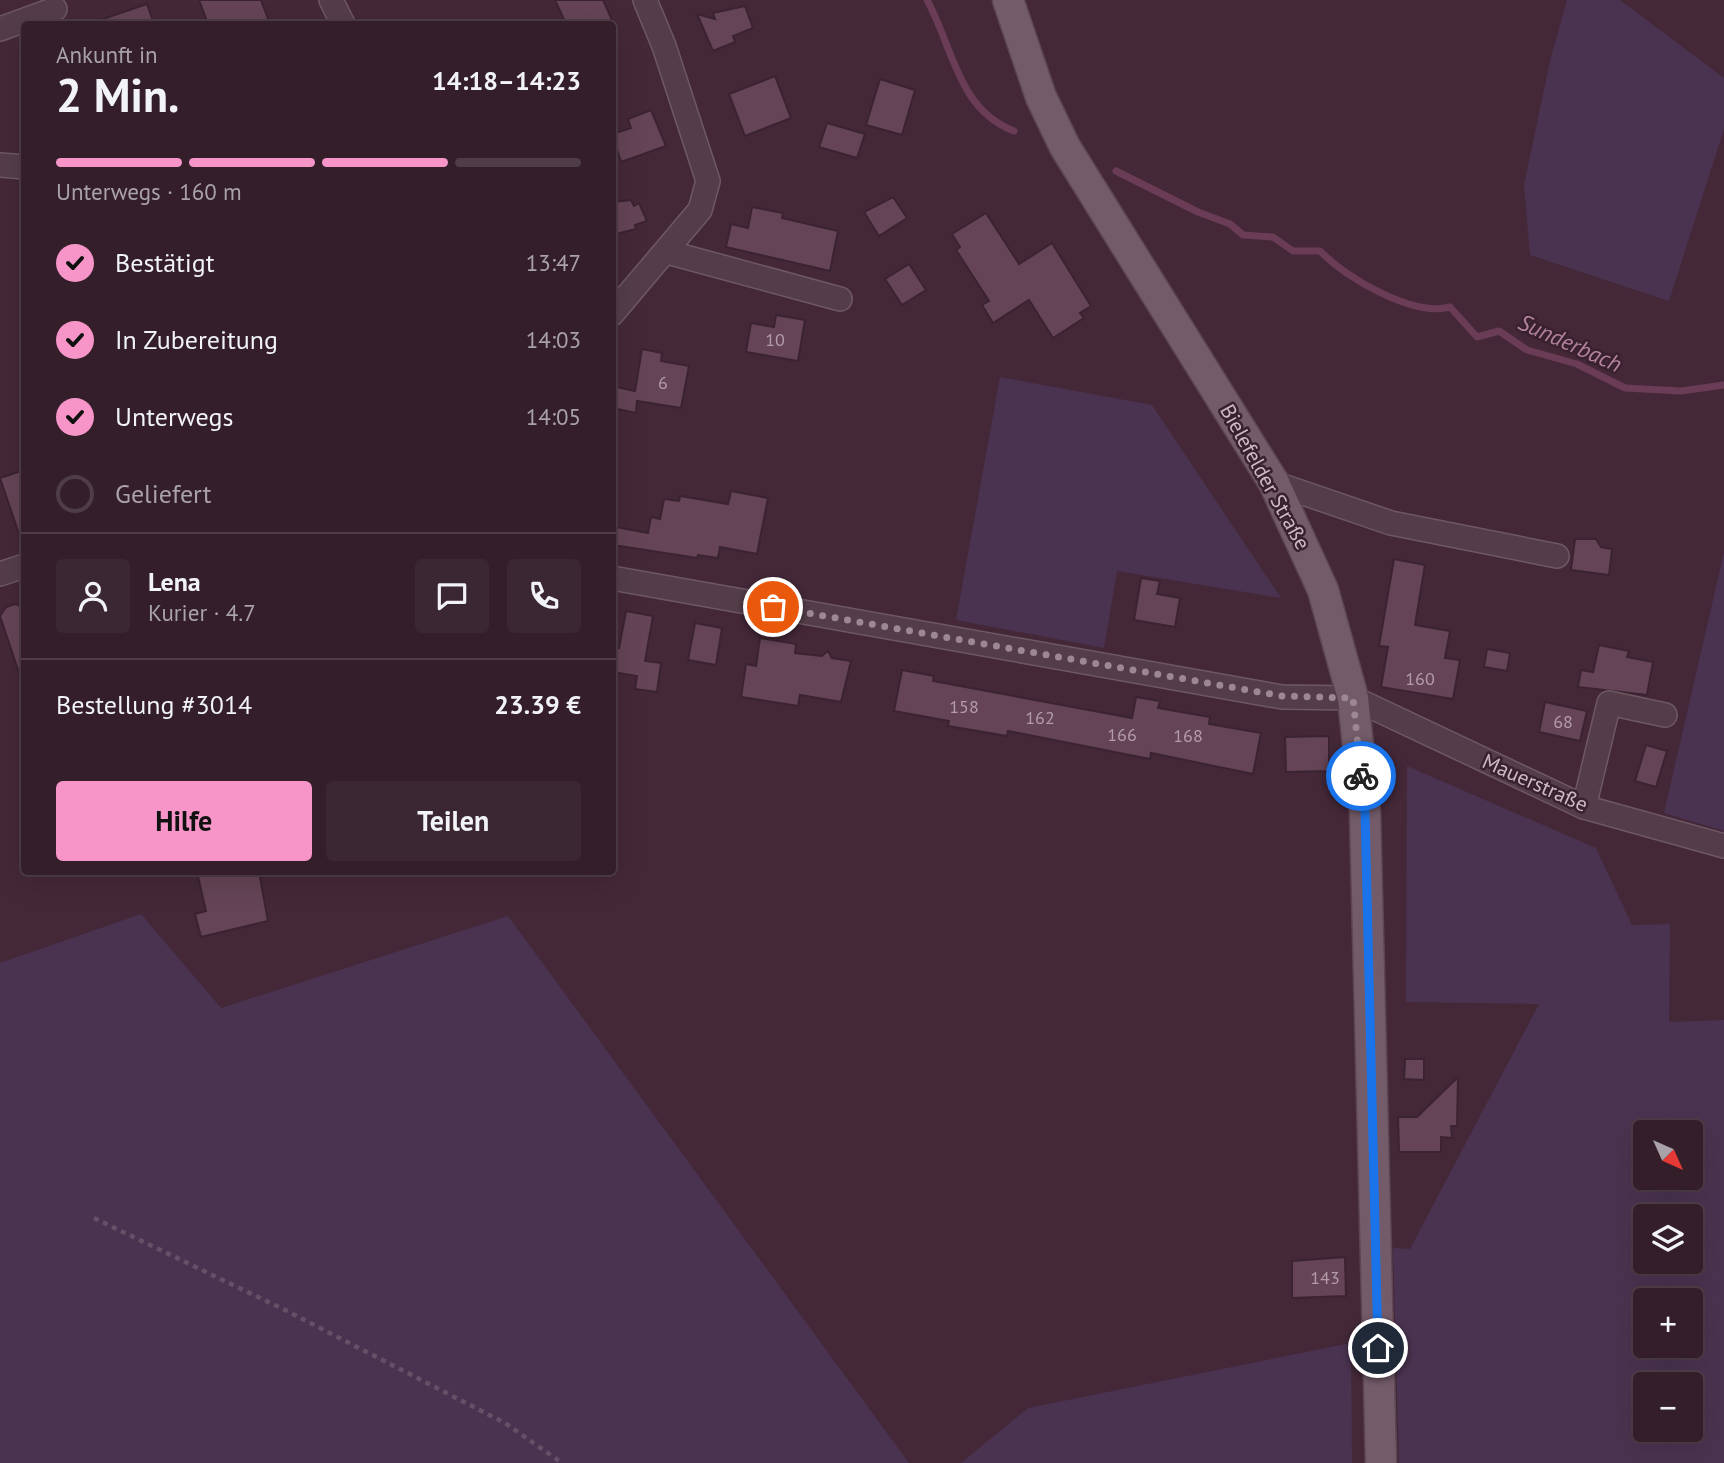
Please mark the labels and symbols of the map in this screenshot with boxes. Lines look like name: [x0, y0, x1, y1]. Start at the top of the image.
water label: Sunderbach: [1514, 307, 1626, 378]
house number: 10: [765, 328, 785, 351]
house number: 6: [658, 371, 668, 394]
street label: Bielefelder Straße: [1214, 399, 1317, 554]
pin: [743, 577, 803, 637]
house number: 160: [1405, 667, 1435, 690]
house number: 158: [949, 695, 979, 718]
house number: 162: [1025, 706, 1055, 729]
house number: 68: [1553, 710, 1573, 733]
house number: 166: [1107, 723, 1137, 746]
house number: 168: [1173, 724, 1203, 747]
courier: [1326, 741, 1396, 811]
street label: Mauerstraße: [1478, 747, 1592, 818]
north arrow: [1633, 1120, 1703, 1190]
house number: 143: [1310, 1266, 1340, 1289]
pin: [1348, 1318, 1408, 1378]

